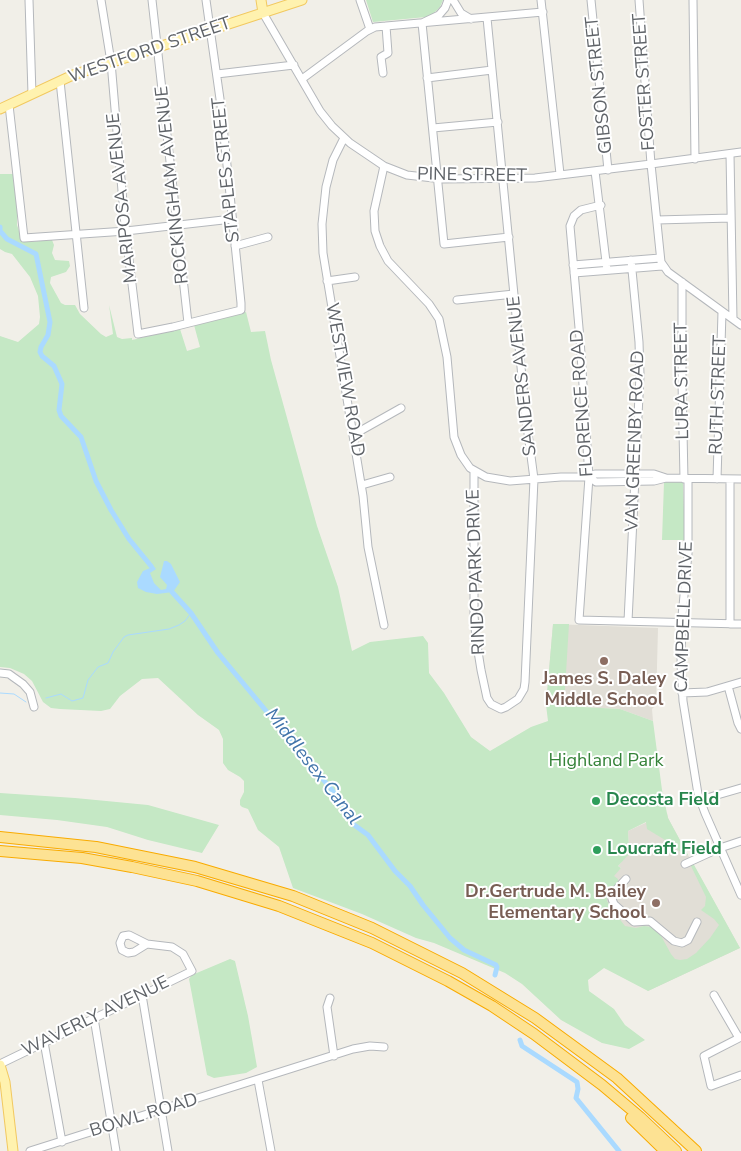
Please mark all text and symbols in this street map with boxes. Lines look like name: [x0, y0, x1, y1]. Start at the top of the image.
street label: WESTFORD STREET: [66, 13, 234, 89]
street label: FOSTER STREET: [629, 13, 661, 151]
street label: GIBSON STREET: [582, 15, 618, 155]
street label: ROCKINGHAM AVENUE: [152, 85, 194, 285]
street label: STAPLES STREET: [209, 96, 245, 244]
street label: MARIPOSA AVENUE: [103, 112, 143, 284]
street label: PINE STREET: [417, 164, 527, 188]
street label: SANDERS AVENUE: [504, 295, 542, 457]
street label: WESTVIEW ROAD: [320, 301, 368, 459]
street label: LURA STREET: [671, 322, 695, 440]
street label: FLORENCE ROAD: [567, 328, 599, 478]
street label: RUTH STREET: [706, 335, 732, 455]
street label: VAN GREENBY ROAD: [622, 350, 650, 532]
street label: RINDO PARK DRIVE: [463, 489, 491, 655]
street label: CAMPBELL DRIVE: [672, 541, 698, 693]
marker: James S. Daley Middle School: [598, 655, 610, 667]
place label: James S. Daley Middle School: [542, 669, 666, 712]
water label: Middlesex Canal: [259, 704, 365, 830]
park label: Highland Park: [549, 751, 663, 773]
place label: Decosta Field: [606, 790, 719, 812]
marker: Decosta Field: [590, 795, 602, 807]
place label: Loucraft Field: [607, 839, 722, 861]
marker: Loucraft Field: [591, 844, 603, 856]
place label: Dr.Gertrude M. Bailey Elementary School: [465, 882, 646, 924]
marker: Dr.Gertrude M. Bailey Elementary School: [650, 897, 662, 909]
street label: WAVERLY AVENUE: [19, 972, 173, 1062]
street label: BOWL ROAD: [87, 1089, 201, 1143]

